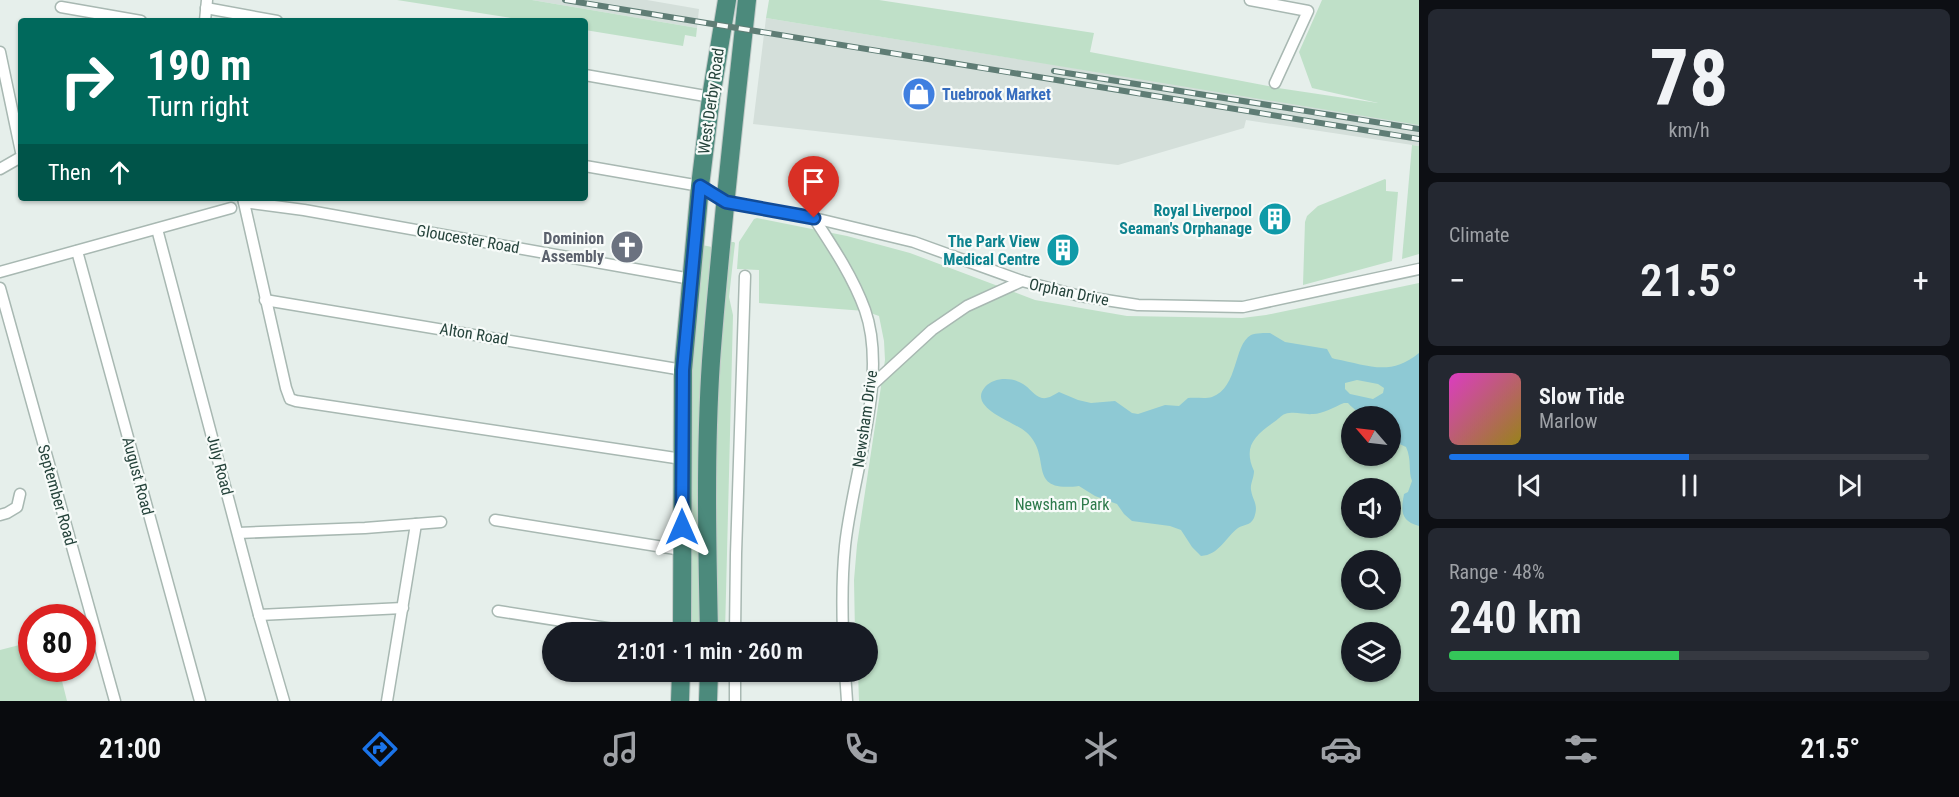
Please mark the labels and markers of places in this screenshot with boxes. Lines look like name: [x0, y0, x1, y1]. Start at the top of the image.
shop icon: Tuebrook Market: [901, 76, 937, 112]
place label: Tuebrook Market: [942, 85, 1051, 104]
pin: [788, 156, 839, 218]
place label: Royal Liverpool Seaman's Orphanage: [1119, 201, 1252, 238]
building icon: Royal Liverpool Seaman's Orphanage: [1257, 201, 1293, 237]
place label: Dominion Assembly: [541, 229, 604, 266]
church icon: Dominion Assembly: [609, 229, 645, 265]
place label: The Park View Medical Centre: [943, 232, 1040, 269]
building icon: The Park View Medical Centre: [1045, 232, 1081, 268]

